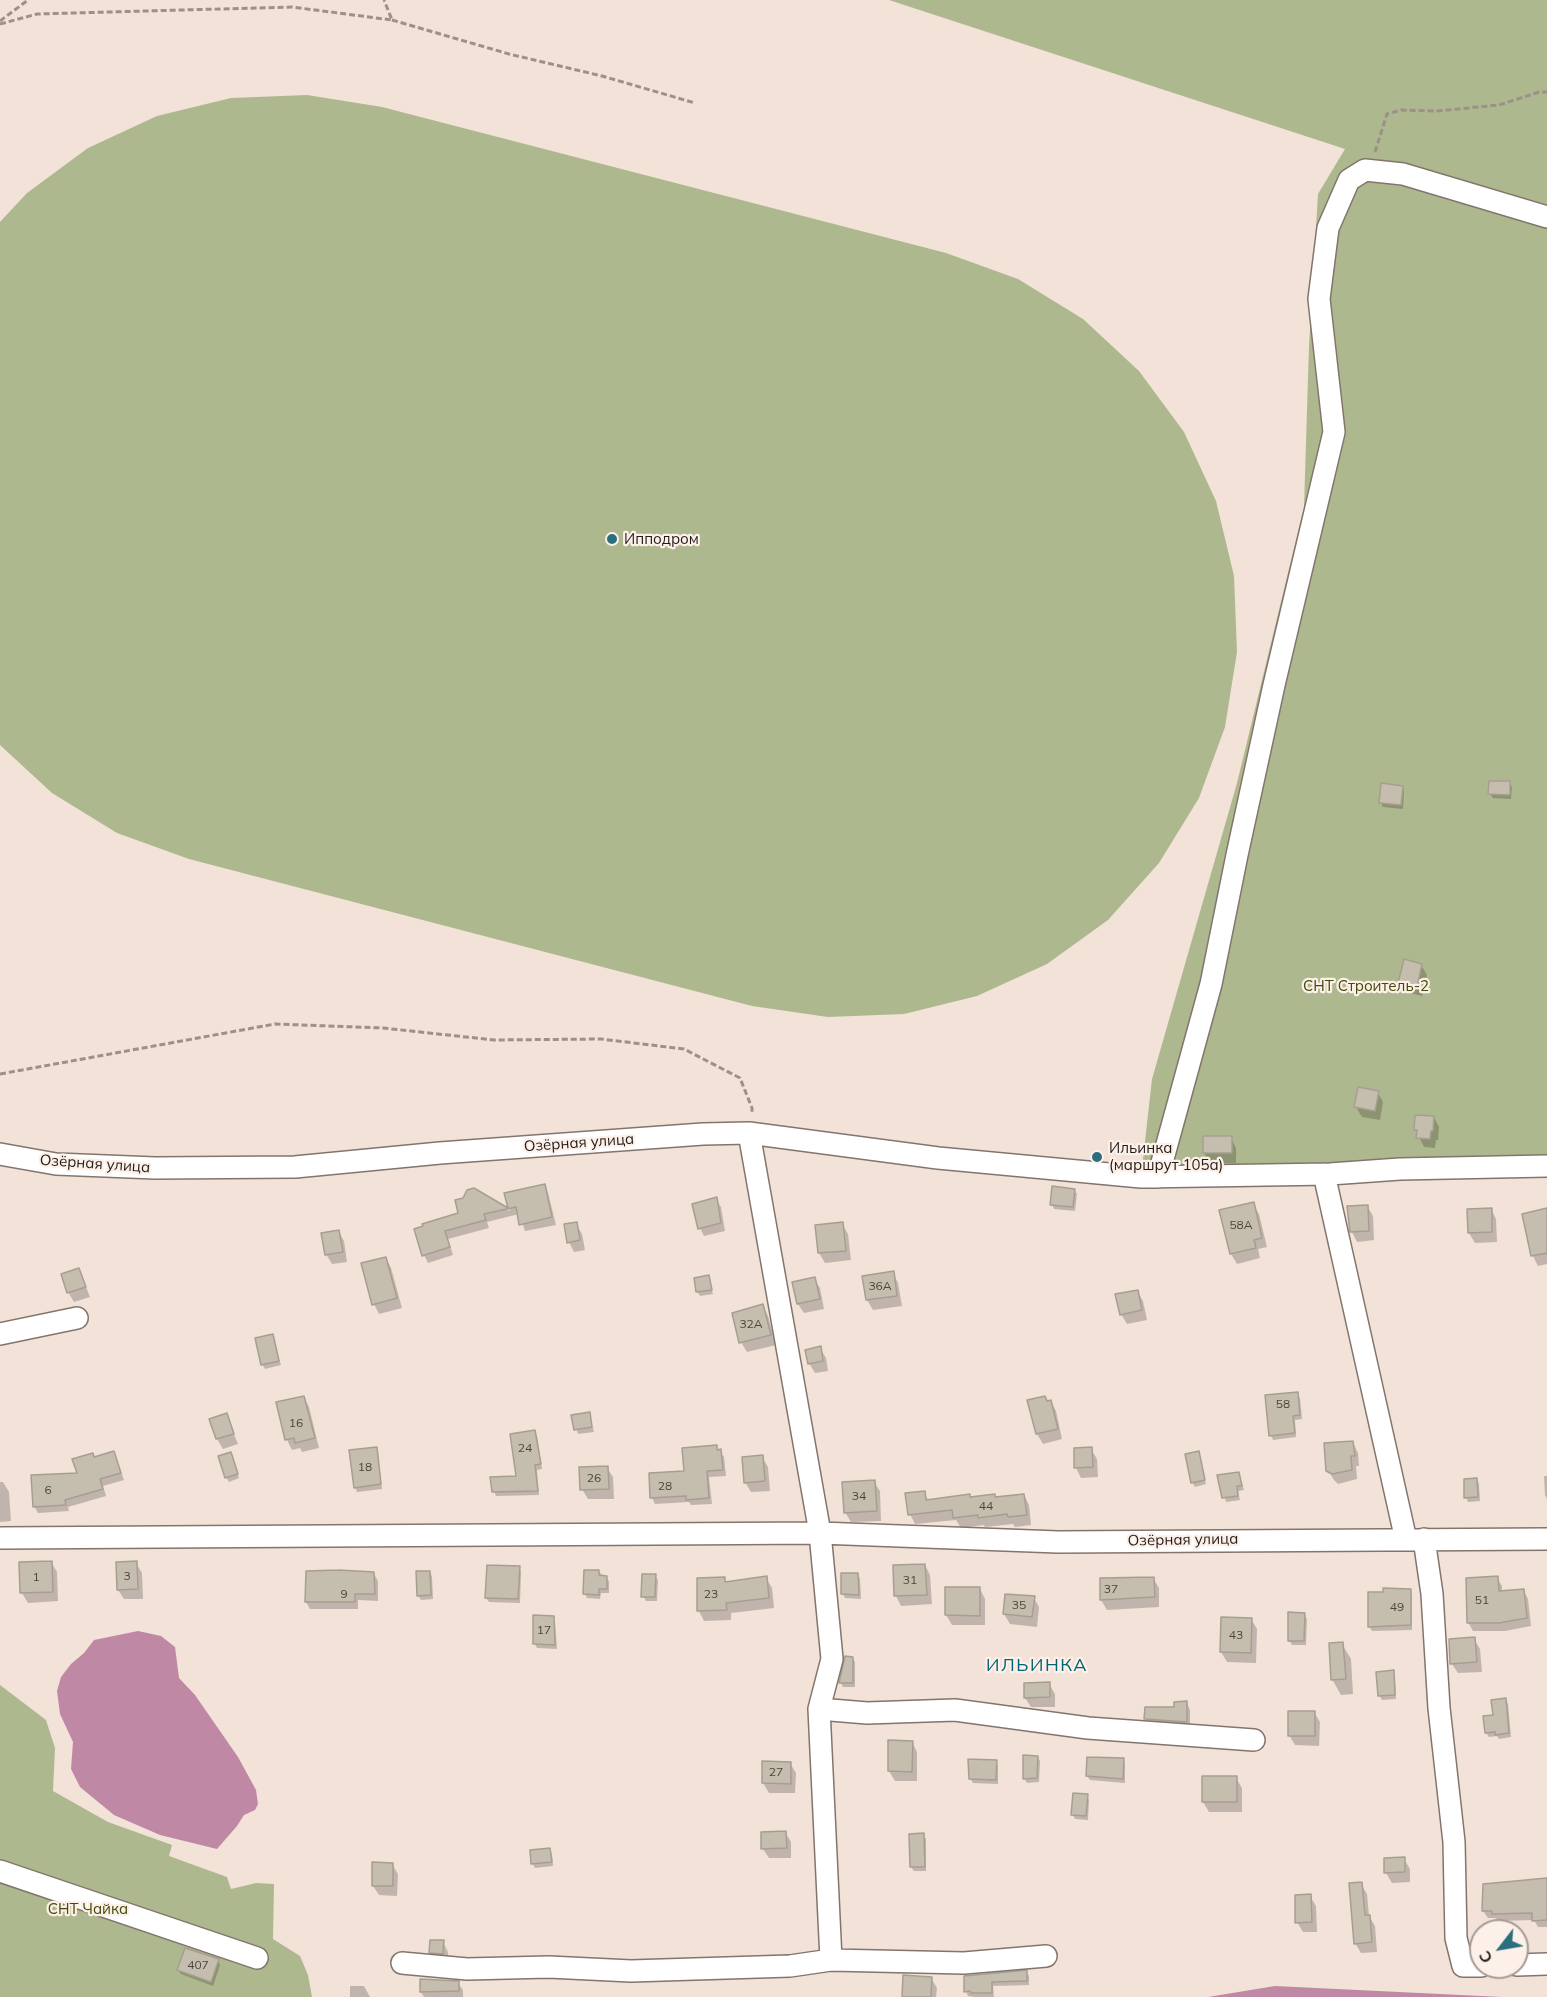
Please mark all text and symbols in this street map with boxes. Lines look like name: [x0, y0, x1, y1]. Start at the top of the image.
place label: Ипподром: [624, 530, 699, 548]
marker: Ипподром: [605, 532, 619, 546]
park label: СНТ Строитель-2: [1303, 977, 1429, 995]
street label: Озёрная улица: [523, 1130, 635, 1156]
place label: Ильинка (маршрут 105а): [1109, 1139, 1223, 1174]
marker: Ильинка (маршрут 105а): [1090, 1150, 1104, 1164]
street label: Озёрная улица: [39, 1151, 151, 1177]
house number: 58А: [1229, 1218, 1253, 1232]
house number: 36А: [868, 1279, 892, 1293]
house number: 32А: [739, 1317, 763, 1331]
house number: 58: [1276, 1397, 1290, 1411]
house number: 16: [289, 1416, 303, 1430]
house number: 24: [518, 1441, 532, 1455]
house number: 18: [358, 1460, 372, 1474]
house number: 26: [587, 1471, 601, 1485]
house number: 28: [658, 1479, 672, 1493]
house number: 6: [44, 1483, 52, 1497]
house number: 34: [852, 1489, 866, 1503]
house number: 44: [979, 1499, 993, 1513]
street label: Озёрная улица: [1128, 1530, 1238, 1550]
house number: 3: [123, 1569, 131, 1583]
house number: 1: [32, 1570, 40, 1584]
house number: 31: [903, 1573, 917, 1587]
house number: 37: [1104, 1582, 1118, 1596]
house number: 9: [340, 1587, 348, 1601]
house number: 23: [704, 1587, 718, 1601]
house number: 51: [1475, 1593, 1489, 1607]
house number: 35: [1012, 1598, 1026, 1612]
house number: 49: [1390, 1600, 1404, 1614]
house number: 17: [537, 1623, 551, 1637]
house number: 43: [1229, 1628, 1243, 1642]
district label: ИЛЬИНКА: [986, 1655, 1088, 1677]
house number: 27: [769, 1765, 783, 1779]
park label: СНТ Чайка: [48, 1900, 128, 1918]
north arrow: [1469, 1919, 1529, 1979]
text: С: [1474, 1947, 1497, 1967]
house number: 407: [187, 1958, 209, 1972]

